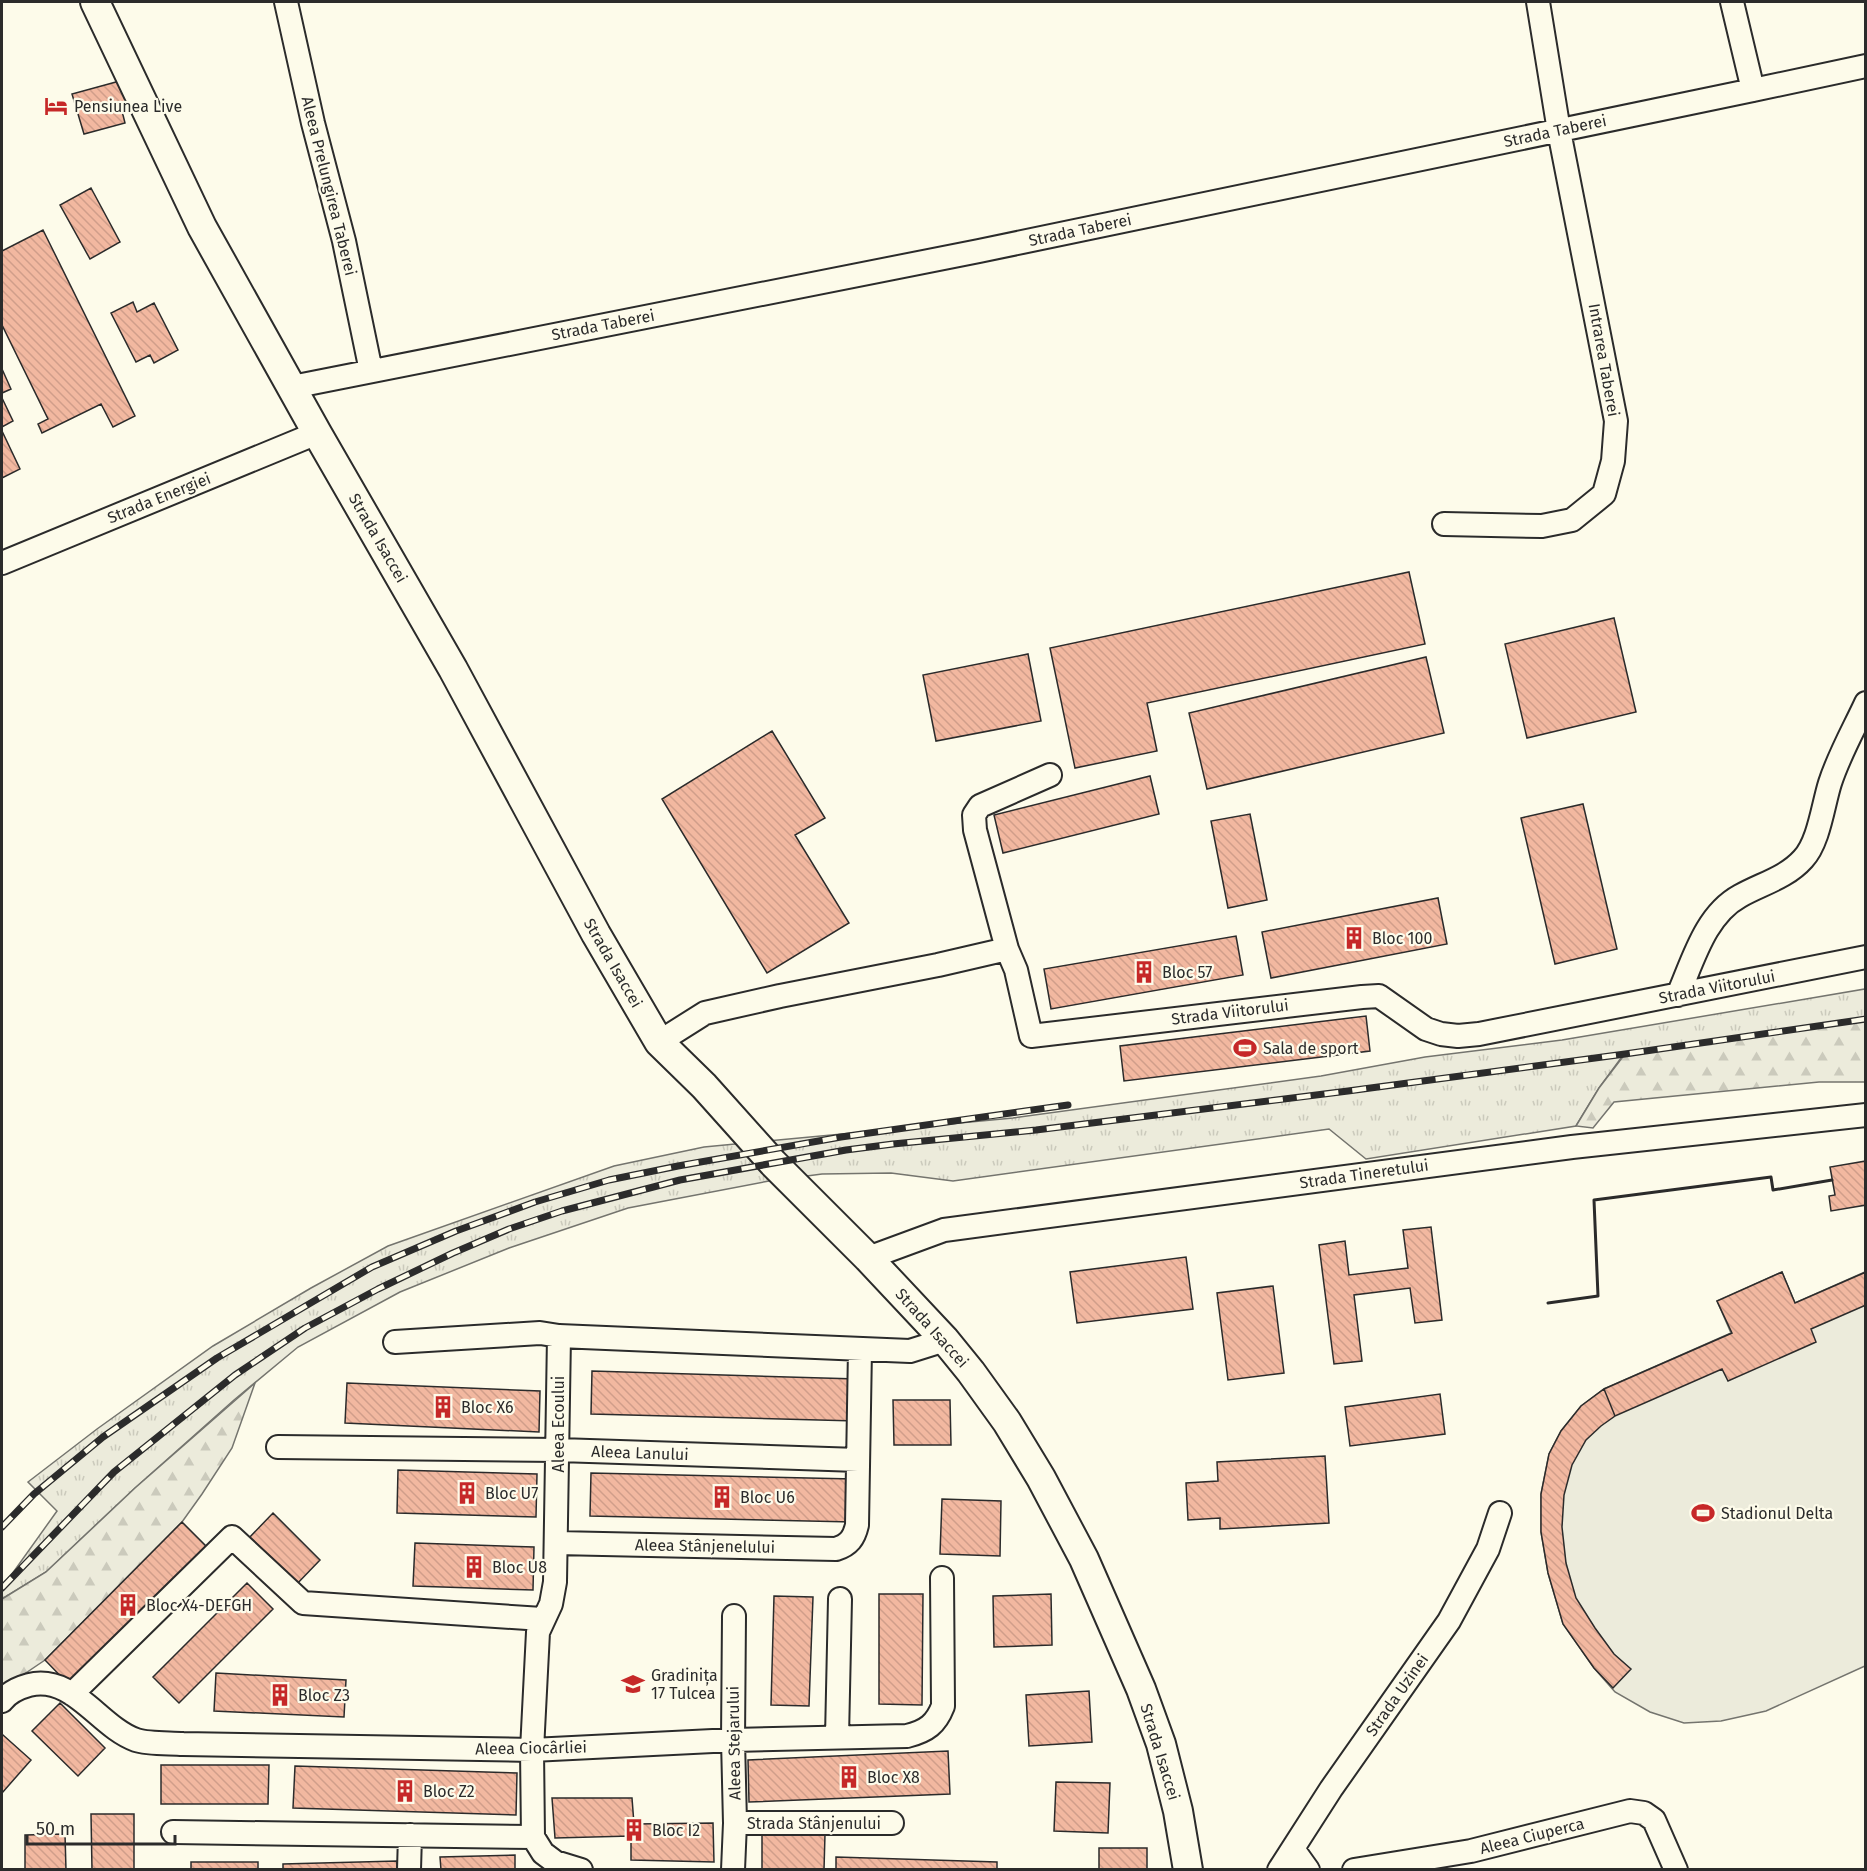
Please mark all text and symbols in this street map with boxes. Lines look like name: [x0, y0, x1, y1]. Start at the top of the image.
hotel icon: Pensiunea Live: [43, 93, 69, 119]
street label: Aleea Prelungirea Taberei: [298, 94, 360, 278]
place label: Pensiunea Live: [74, 97, 182, 116]
street label: Strada Taberei: [1502, 111, 1608, 151]
street label: Strada Taberei: [1027, 210, 1133, 250]
street label: Intrarea Taberei: [1585, 302, 1623, 418]
street label: Strada Taberei: [550, 306, 656, 344]
street label: Strada Energiei: [105, 469, 213, 527]
street label: Strada Isaccei: [345, 490, 411, 586]
street label: Strada Isaccei: [580, 915, 646, 1011]
building icon: Bloc 100: [1341, 925, 1367, 951]
place label: Bloc 100: [1372, 929, 1432, 948]
building icon: Bloc 57: [1131, 959, 1157, 985]
place label: Bloc 57: [1162, 963, 1212, 982]
street label: Strada Viitorului: [1657, 966, 1777, 1008]
street label: Strada Viitorului: [1170, 995, 1290, 1029]
sports icon: Sala de sport: [1232, 1035, 1258, 1061]
place label: Sala de sport: [1263, 1039, 1359, 1058]
street label: Strada Tineretului: [1298, 1156, 1430, 1192]
street label: Strada Isaccei: [891, 1285, 973, 1371]
street label: Aleea Ecoului: [549, 1376, 568, 1472]
building icon: Bloc X6: [430, 1394, 456, 1420]
place label: Bloc X6: [461, 1398, 513, 1417]
street label: Aleea Lanului: [591, 1442, 689, 1464]
building icon: Bloc U7: [454, 1480, 480, 1506]
place label: Bloc U7: [485, 1484, 538, 1503]
building icon: Bloc U6: [709, 1484, 735, 1510]
place label: Bloc U6: [740, 1488, 795, 1507]
sports icon: Stadionul Delta: [1690, 1500, 1716, 1526]
place label: Stadionul Delta: [1721, 1504, 1833, 1523]
street label: Aleea Stânjenelului: [635, 1535, 775, 1557]
building icon: Bloc U8: [461, 1554, 487, 1580]
place label: Bloc U8: [492, 1558, 547, 1577]
building icon: Bloc X4-DEFGH: [115, 1592, 141, 1618]
place label: Bloc X4-DEFGH: [146, 1596, 252, 1615]
street label: Strada Uzinei: [1362, 1650, 1432, 1740]
place label: Gradinița 17 Tulcea: [651, 1666, 718, 1703]
school or university icon: Gradinița 17 Tulcea: [620, 1671, 646, 1697]
building icon: Bloc Z3: [267, 1682, 293, 1708]
place label: Bloc Z3: [298, 1686, 350, 1705]
street label: Aleea Stejarului: [724, 1686, 744, 1800]
street label: Strada Isaccei: [1136, 1701, 1184, 1803]
street label: Aleea Ciocârliei: [475, 1738, 587, 1758]
building icon: Bloc X8: [836, 1764, 862, 1790]
place label: Bloc X8: [867, 1768, 920, 1787]
building icon: Bloc Z2: [392, 1778, 418, 1804]
place label: Bloc Z2: [423, 1782, 475, 1801]
scale bar: [27, 1808, 176, 1846]
street label: Strada Stânjenului: [747, 1814, 881, 1833]
street label: Aleea Ciuperca: [1478, 1814, 1586, 1858]
building icon: Bloc I2: [621, 1817, 647, 1843]
text: 50 m: [36, 1818, 75, 1840]
place label: Bloc I2: [652, 1821, 700, 1840]

